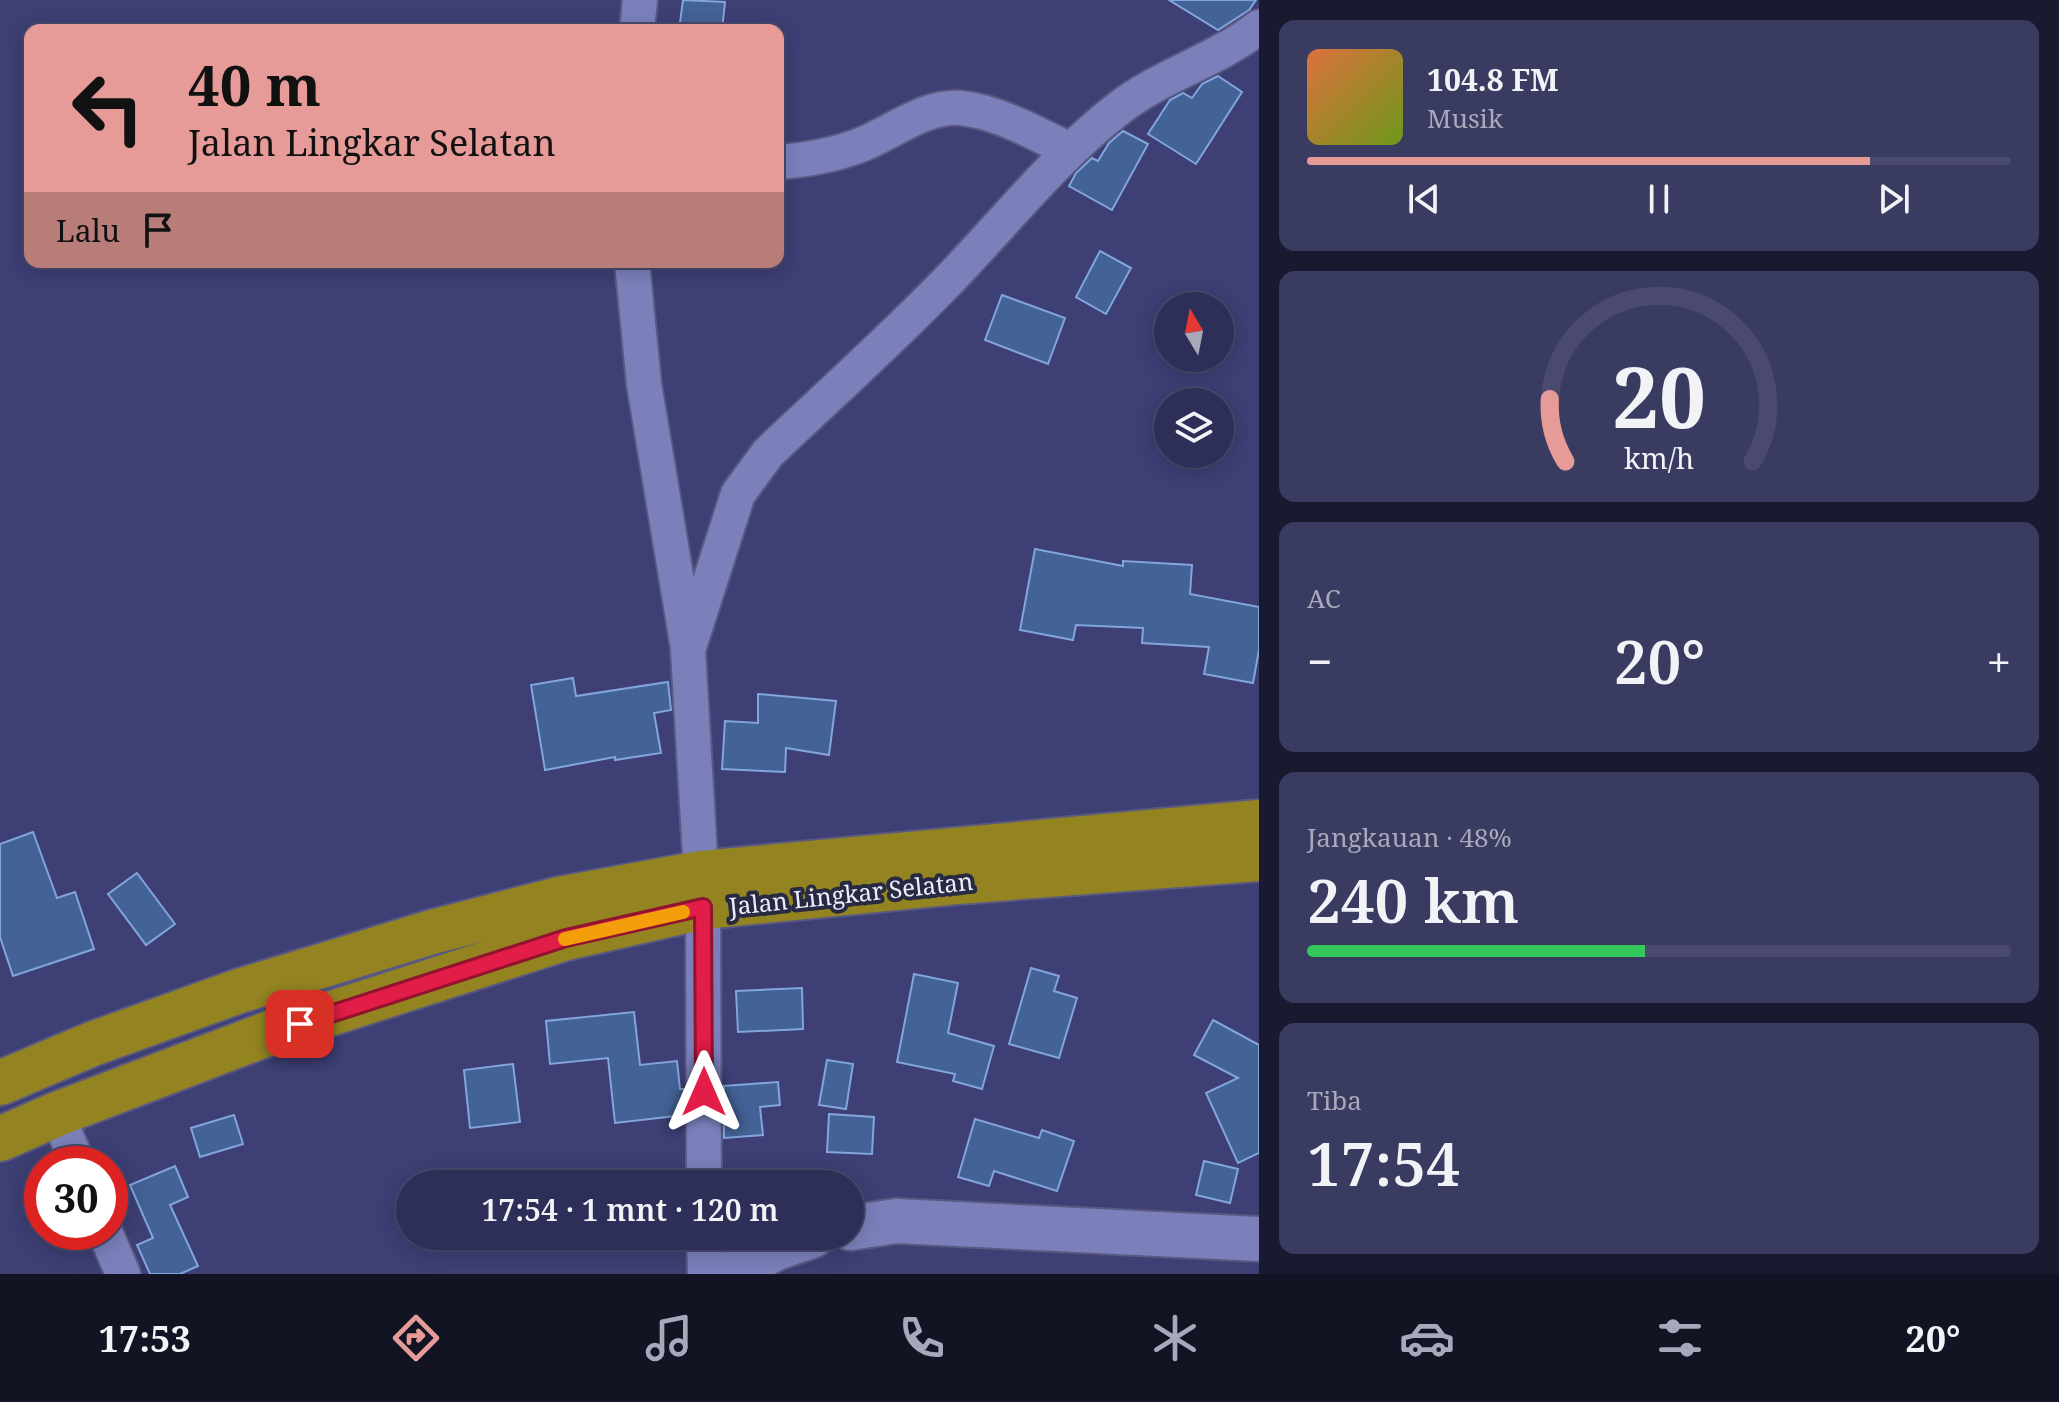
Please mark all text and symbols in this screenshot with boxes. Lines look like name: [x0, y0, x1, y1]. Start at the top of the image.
text: 40 m: [188, 46, 321, 122]
icon: left: [56, 56, 160, 160]
text: 104.8 FM: [1427, 59, 1559, 100]
text: Musik: [1427, 100, 1503, 136]
text: Jalan Lingkar Selatan: [188, 118, 556, 167]
icon: previous: [1402, 177, 1446, 221]
icon: pause: [1637, 177, 1681, 221]
icon: next: [1872, 177, 1916, 221]
icon: arrive: [136, 208, 180, 252]
text: Lalu: [56, 210, 120, 251]
north arrow: [1154, 292, 1234, 372]
map controls: [1154, 292, 1234, 468]
text: 20: [1612, 339, 1706, 452]
button: layers: [1154, 388, 1234, 468]
text: km/h: [1624, 438, 1694, 477]
text: AC: [1307, 580, 1341, 616]
text: 20°: [1614, 620, 1705, 702]
text: −: [1307, 631, 1332, 691]
text: +: [1986, 631, 2011, 691]
text: Jangkauan · 48%: [1307, 819, 1512, 855]
text: 240 km: [1307, 859, 1519, 941]
street label: Jalan Lingkar Selatan: [726, 864, 975, 922]
pin: [266, 990, 334, 1058]
icon: arrive: [278, 1002, 322, 1046]
position arrow: [662, 1050, 746, 1134]
text: Tiba: [1307, 1082, 1362, 1118]
text: 17:54: [1307, 1122, 1460, 1204]
speed limit sign: 30: [24, 1146, 128, 1250]
text: 17:54 · 1 mnt · 120 m: [481, 1189, 779, 1230]
icon: directions: [388, 1310, 444, 1366]
icon: music: [641, 1310, 697, 1366]
icon: phone: [894, 1310, 950, 1366]
icon: climate: [1147, 1310, 1203, 1366]
icon: car: [1399, 1310, 1455, 1366]
icon: filters: [1652, 1310, 1708, 1366]
text: 17:53: [98, 1314, 191, 1363]
text: 20°: [1905, 1314, 1960, 1363]

